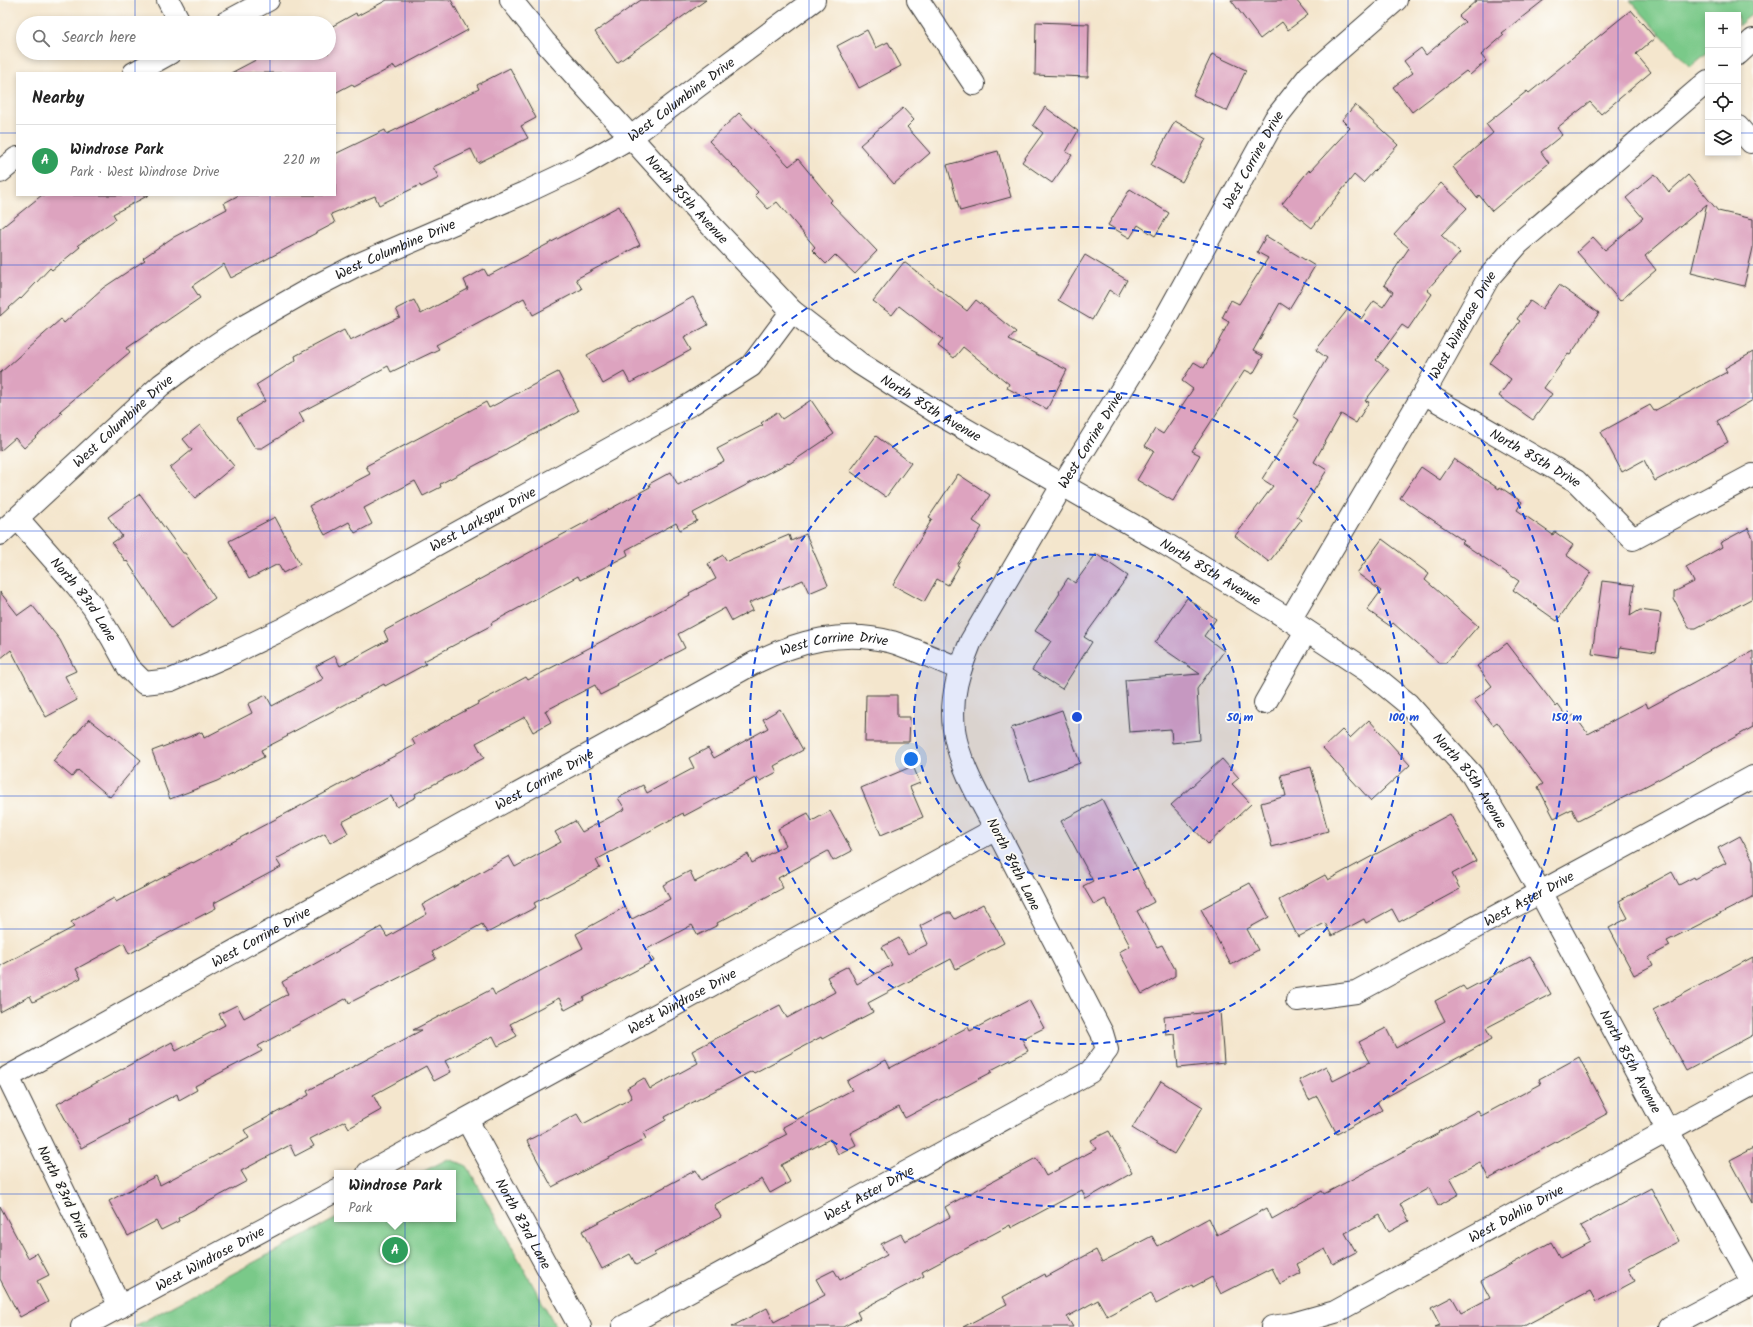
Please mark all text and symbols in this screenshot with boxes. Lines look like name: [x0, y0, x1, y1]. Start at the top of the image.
map controls: [1705, 12, 1741, 156]
button: +: [1705, 12, 1741, 48]
search box: [16, 16, 336, 60]
text: Search here: [62, 26, 136, 50]
icon: search: [30, 27, 52, 49]
button: −: [1705, 48, 1741, 84]
street label: West Columbine Drive: [623, 52, 740, 148]
button: locate: [1705, 84, 1741, 120]
text: Nearby: [32, 85, 84, 112]
street label: West Corrine Drive: [1217, 105, 1290, 214]
button: layers: [1705, 120, 1741, 156]
text: Windrose Park: [70, 138, 163, 162]
text: A: [41, 150, 49, 171]
text: 220 m: [283, 150, 320, 171]
street label: North 85th Avenue: [640, 150, 734, 250]
text: Park · West Windrose Drive: [70, 162, 219, 183]
street label: West Columbine Drive: [332, 213, 460, 286]
street label: West Windrose Drive: [1424, 265, 1502, 383]
street label: West Columbine Drive: [68, 369, 179, 473]
street label: North 85th Avenue: [876, 369, 986, 448]
street label: West Corrine Drive: [1053, 387, 1130, 493]
street label: North 85th Drive: [1485, 423, 1587, 493]
street label: West Larkspur Drive: [426, 481, 541, 558]
street label: North 85th Avenue: [1155, 533, 1265, 612]
street label: North 83rd Lane: [44, 553, 122, 647]
street label: West Corrine Drive: [777, 627, 891, 662]
text: 50 m: [1226, 708, 1254, 727]
text: 100 m: [1389, 708, 1419, 727]
text: 150 m: [1552, 708, 1582, 727]
centre of rings: [1070, 710, 1084, 724]
street label: North 85th Avenue: [1427, 728, 1512, 834]
street label: West Corrine Drive: [491, 744, 599, 817]
your location: [901, 749, 921, 769]
street label: North 84th Lane: [980, 814, 1046, 915]
street label: West Aster Drive: [1480, 866, 1579, 933]
street label: West Corrine Drive: [208, 901, 315, 974]
street label: West Windrose Drive: [624, 963, 741, 1041]
street label: North 85th Avenue: [1593, 1006, 1667, 1118]
street label: North 83rd Drive: [31, 1142, 96, 1244]
street label: West Aster Drive: [820, 1160, 919, 1227]
popup: [334, 1170, 456, 1222]
text: Windrose Park: [348, 1174, 442, 1198]
street label: North 83rd Lane: [489, 1175, 557, 1274]
street label: West Dahlia Drive: [1465, 1179, 1569, 1249]
text: Park: [348, 1198, 372, 1219]
street label: West Windrose Drive: [152, 1221, 269, 1298]
pin: A: [382, 1235, 408, 1265]

